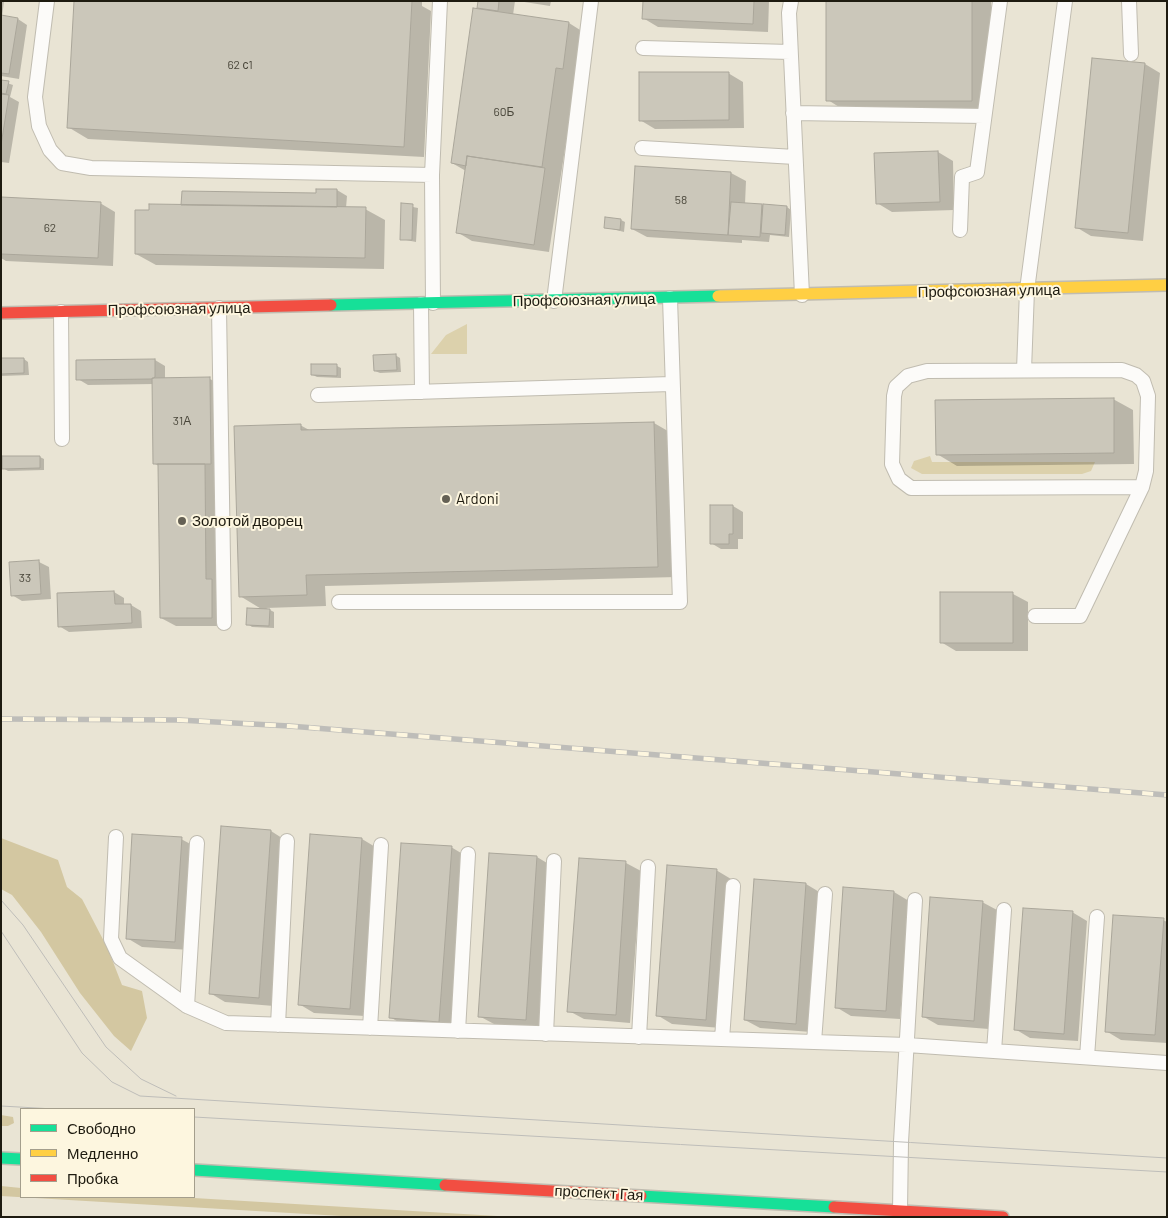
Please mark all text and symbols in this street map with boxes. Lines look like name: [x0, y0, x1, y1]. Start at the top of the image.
house number: 62 с1: [227, 58, 253, 72]
house number: 60Б: [494, 105, 514, 119]
house number: 58: [675, 193, 687, 207]
house number: 62: [44, 221, 56, 235]
street label: Профсоюзная улица: [917, 281, 1061, 301]
street label: Профсоюзная улица: [512, 290, 656, 310]
street label: Профсоюзная улица: [107, 299, 251, 319]
house number: 31А: [173, 414, 191, 428]
place label: Ardoni: [456, 490, 499, 508]
marker: Ardoni: [440, 493, 452, 505]
place label: Золотой дворец: [192, 512, 303, 530]
marker: Золотой дворец: [176, 515, 188, 527]
house number: 33: [19, 571, 31, 585]
legend: [20, 1108, 195, 1198]
text: Свободно: [67, 1119, 136, 1137]
text: Медленно: [67, 1144, 138, 1162]
text: Пробка: [67, 1169, 118, 1187]
street label: проспект Гая: [554, 1182, 644, 1204]

